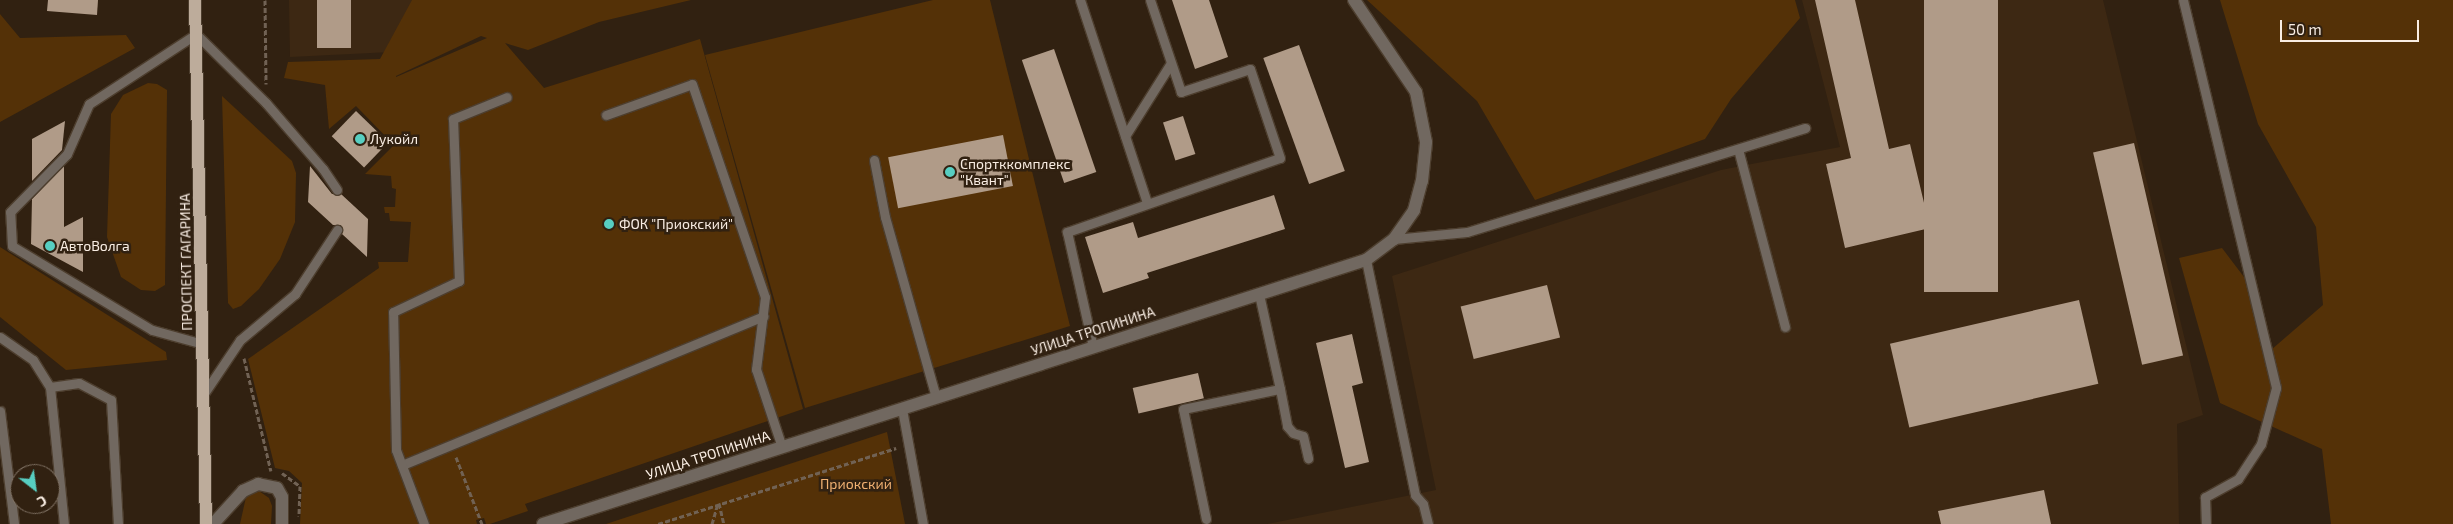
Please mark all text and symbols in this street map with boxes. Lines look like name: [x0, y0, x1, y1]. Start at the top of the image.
scale bar: [2283, 10, 2422, 42]
text: 50 m: [2288, 20, 2322, 38]
place label: Лукойл: [370, 131, 418, 147]
marker: Лукойл: [354, 133, 366, 145]
place label: Спортккомплекс "Квант": [960, 156, 1070, 188]
marker: Спортккомплекс "Квант": [944, 166, 956, 178]
street label: ПРОСПЕКТ ГАГАРИНА: [176, 193, 196, 331]
place label: ФОК "Приокский": [619, 216, 733, 232]
marker: ФОК "Приокский": [603, 218, 615, 230]
place label: АвтоВолга: [60, 238, 130, 254]
marker: АвтоВолга: [44, 240, 56, 252]
street label: УЛИЦА ТРОПИНИНА: [1029, 303, 1157, 359]
street label: УЛИЦА ТРОПИНИНА: [644, 427, 772, 483]
north arrow: [10, 464, 60, 514]
park label: Приокский: [820, 476, 892, 492]
text: С: [34, 492, 50, 511]

